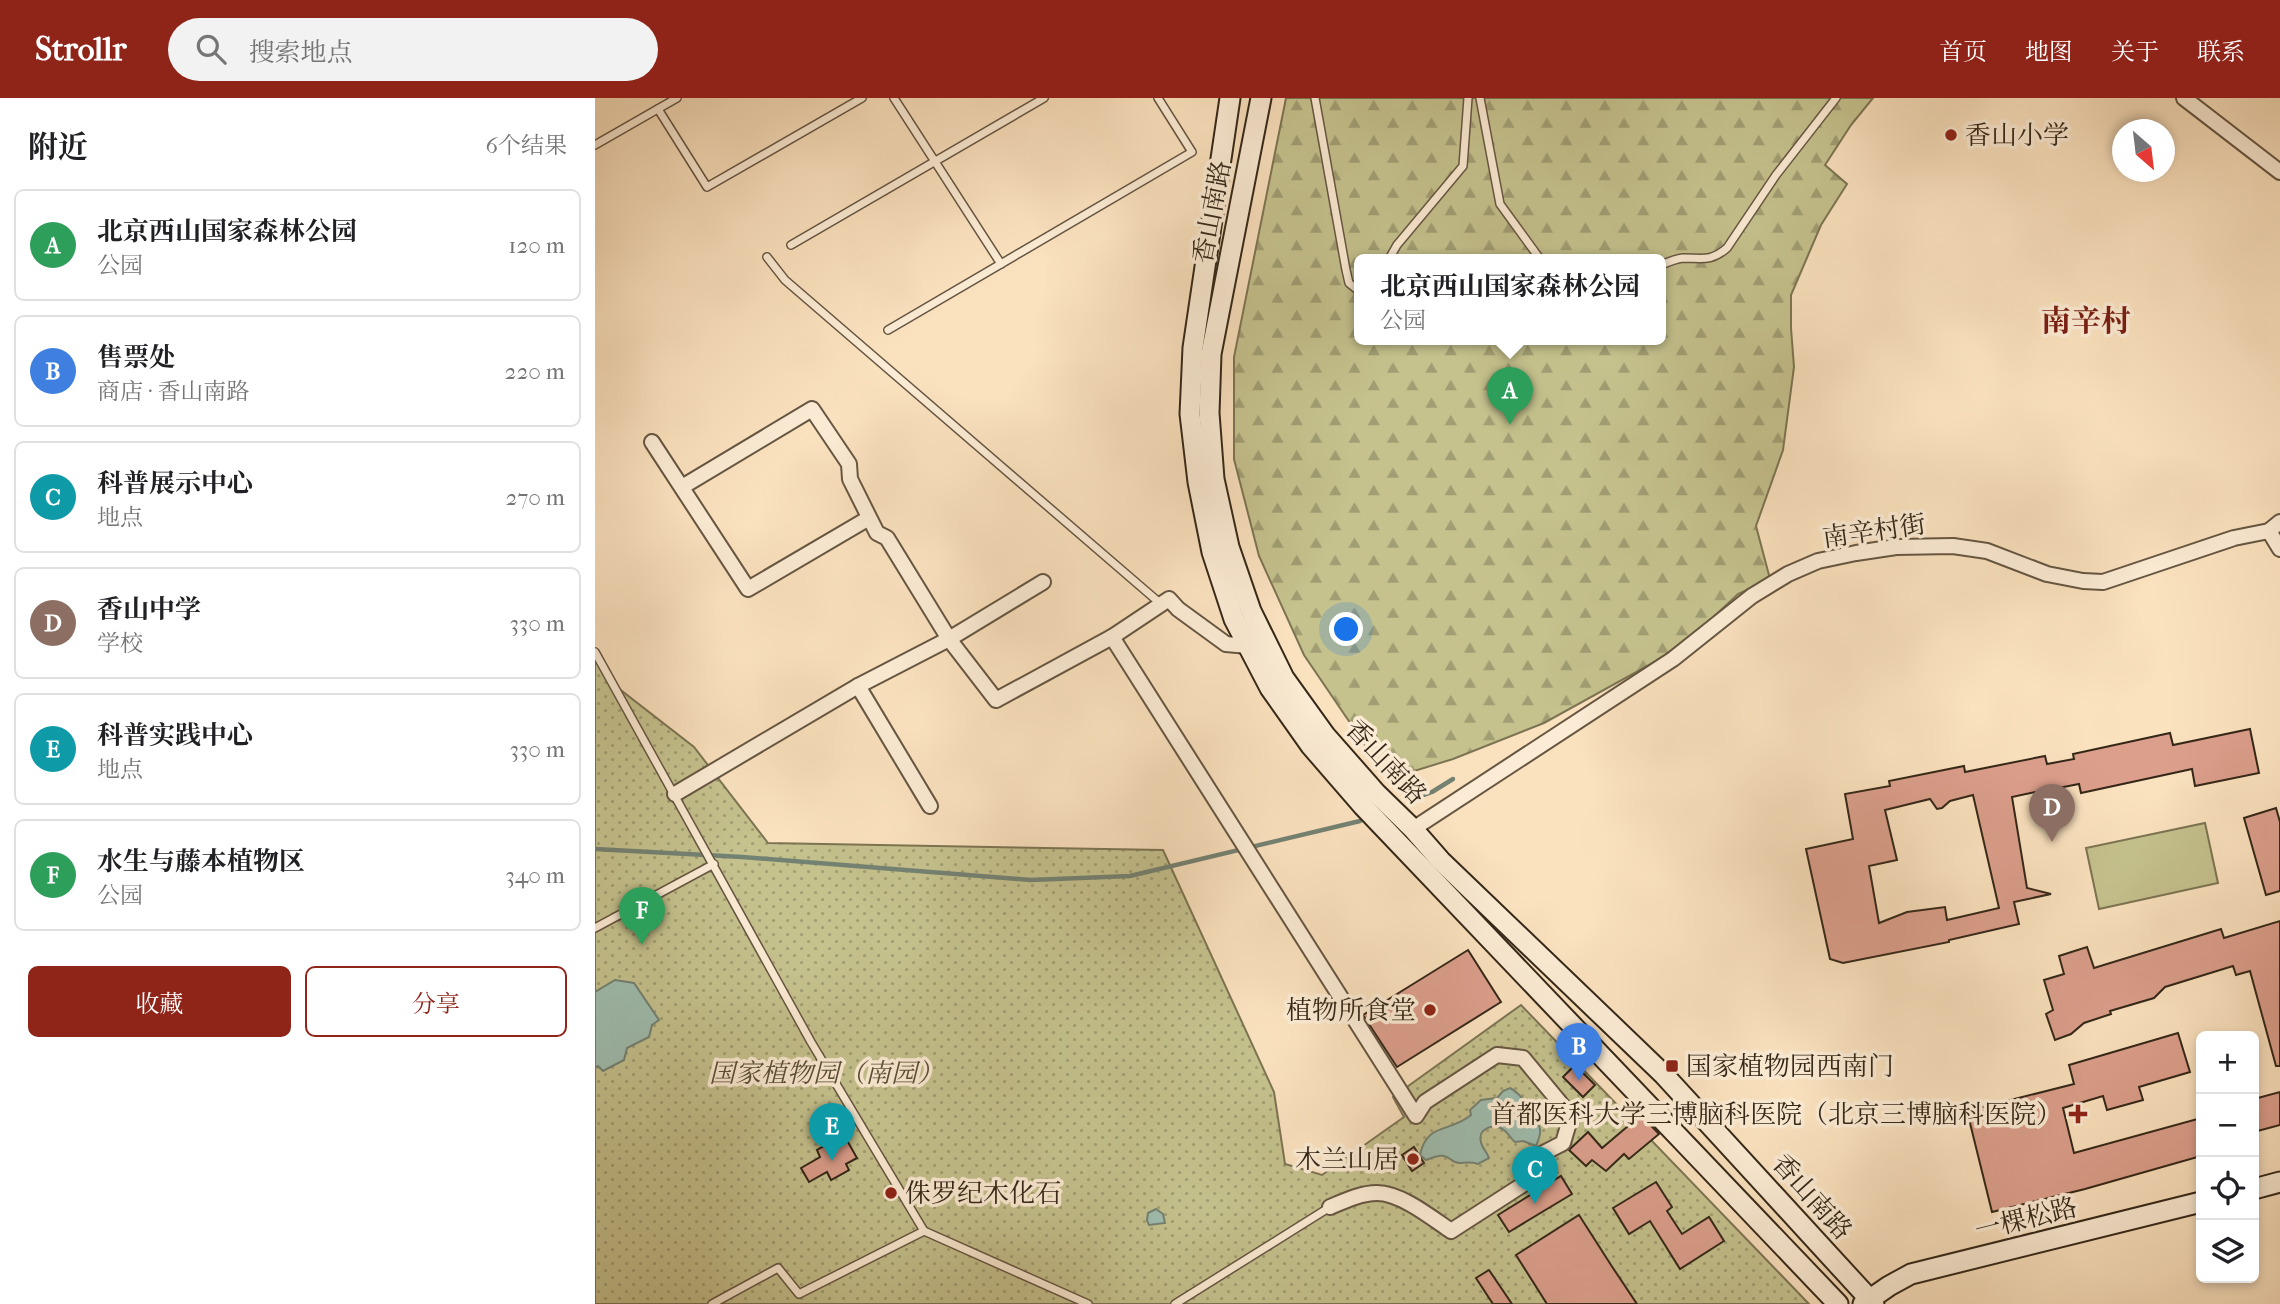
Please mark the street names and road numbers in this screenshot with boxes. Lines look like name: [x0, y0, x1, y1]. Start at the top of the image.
street label: 香山南路: [1187, 158, 1237, 266]
street label: 南辛村街: [1820, 508, 1928, 554]
street label: 香山南路: [1339, 713, 1433, 811]
street label: 香山南路: [1766, 1148, 1858, 1246]
street label: 一棵松路: [1972, 1191, 2080, 1247]

